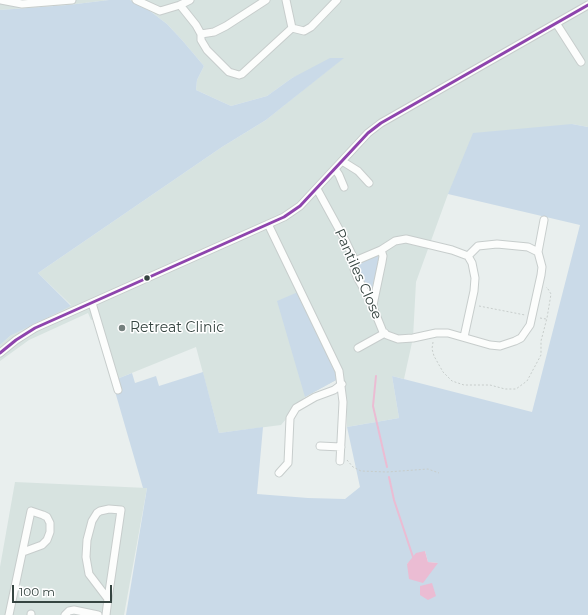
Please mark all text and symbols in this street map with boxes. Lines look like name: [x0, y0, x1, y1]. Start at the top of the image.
street label: Pantiles Close: [330, 226, 386, 322]
unlabelled marker: [142, 273, 152, 283]
place label: Retreat Clinic: [130, 320, 224, 336]
marker: Retreat Clinic: [117, 323, 127, 333]
scale bar: [14, 577, 114, 603]
text: 100 m: [19, 584, 55, 599]

